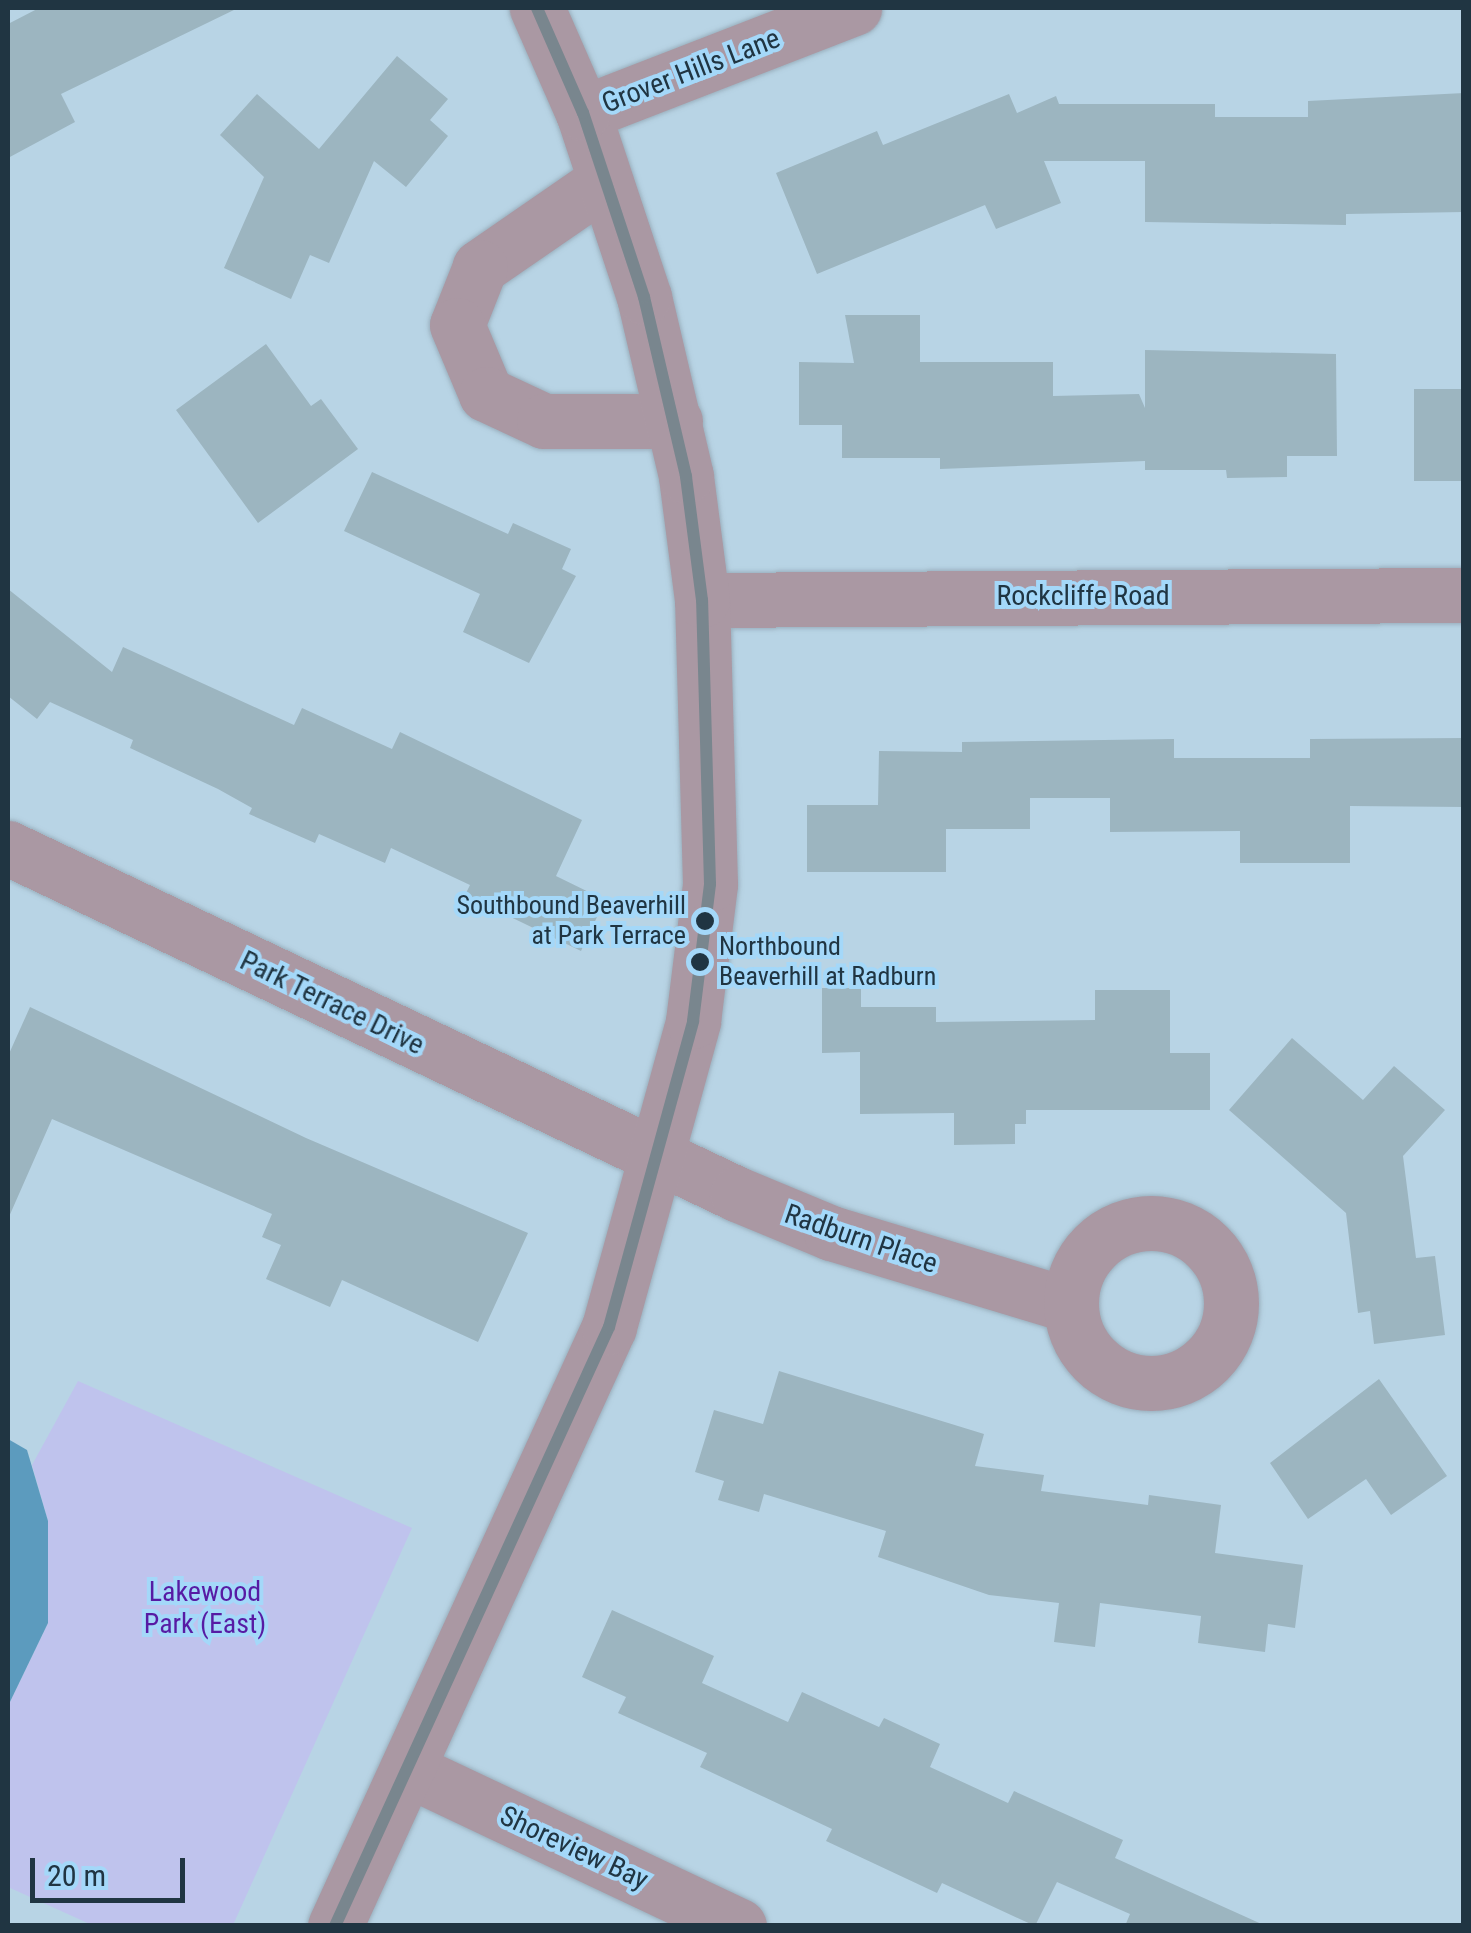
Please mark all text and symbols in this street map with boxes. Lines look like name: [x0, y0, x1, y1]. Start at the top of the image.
street label: Grover Hills Lane: [597, 22, 785, 120]
street label: Rockcliffe Road: [996, 579, 1170, 613]
place label: Southbound Beaverhill at Park Terrace: [457, 890, 686, 951]
marker: Southbound Beaverhill at Park Terrace: [695, 911, 715, 931]
place label: Northbound Beaverhill at Radburn: [719, 931, 936, 992]
street label: Park Terrace Drive: [234, 944, 430, 1062]
marker: Northbound Beaverhill at Radburn: [690, 952, 710, 972]
street label: Radburn Place: [780, 1197, 942, 1281]
park label: Lakewood Park (East): [144, 1575, 266, 1641]
street label: Shoreview Bay: [495, 1799, 653, 1897]
scale bar: [35, 1838, 190, 1900]
text: 20 m: [47, 1858, 106, 1893]

